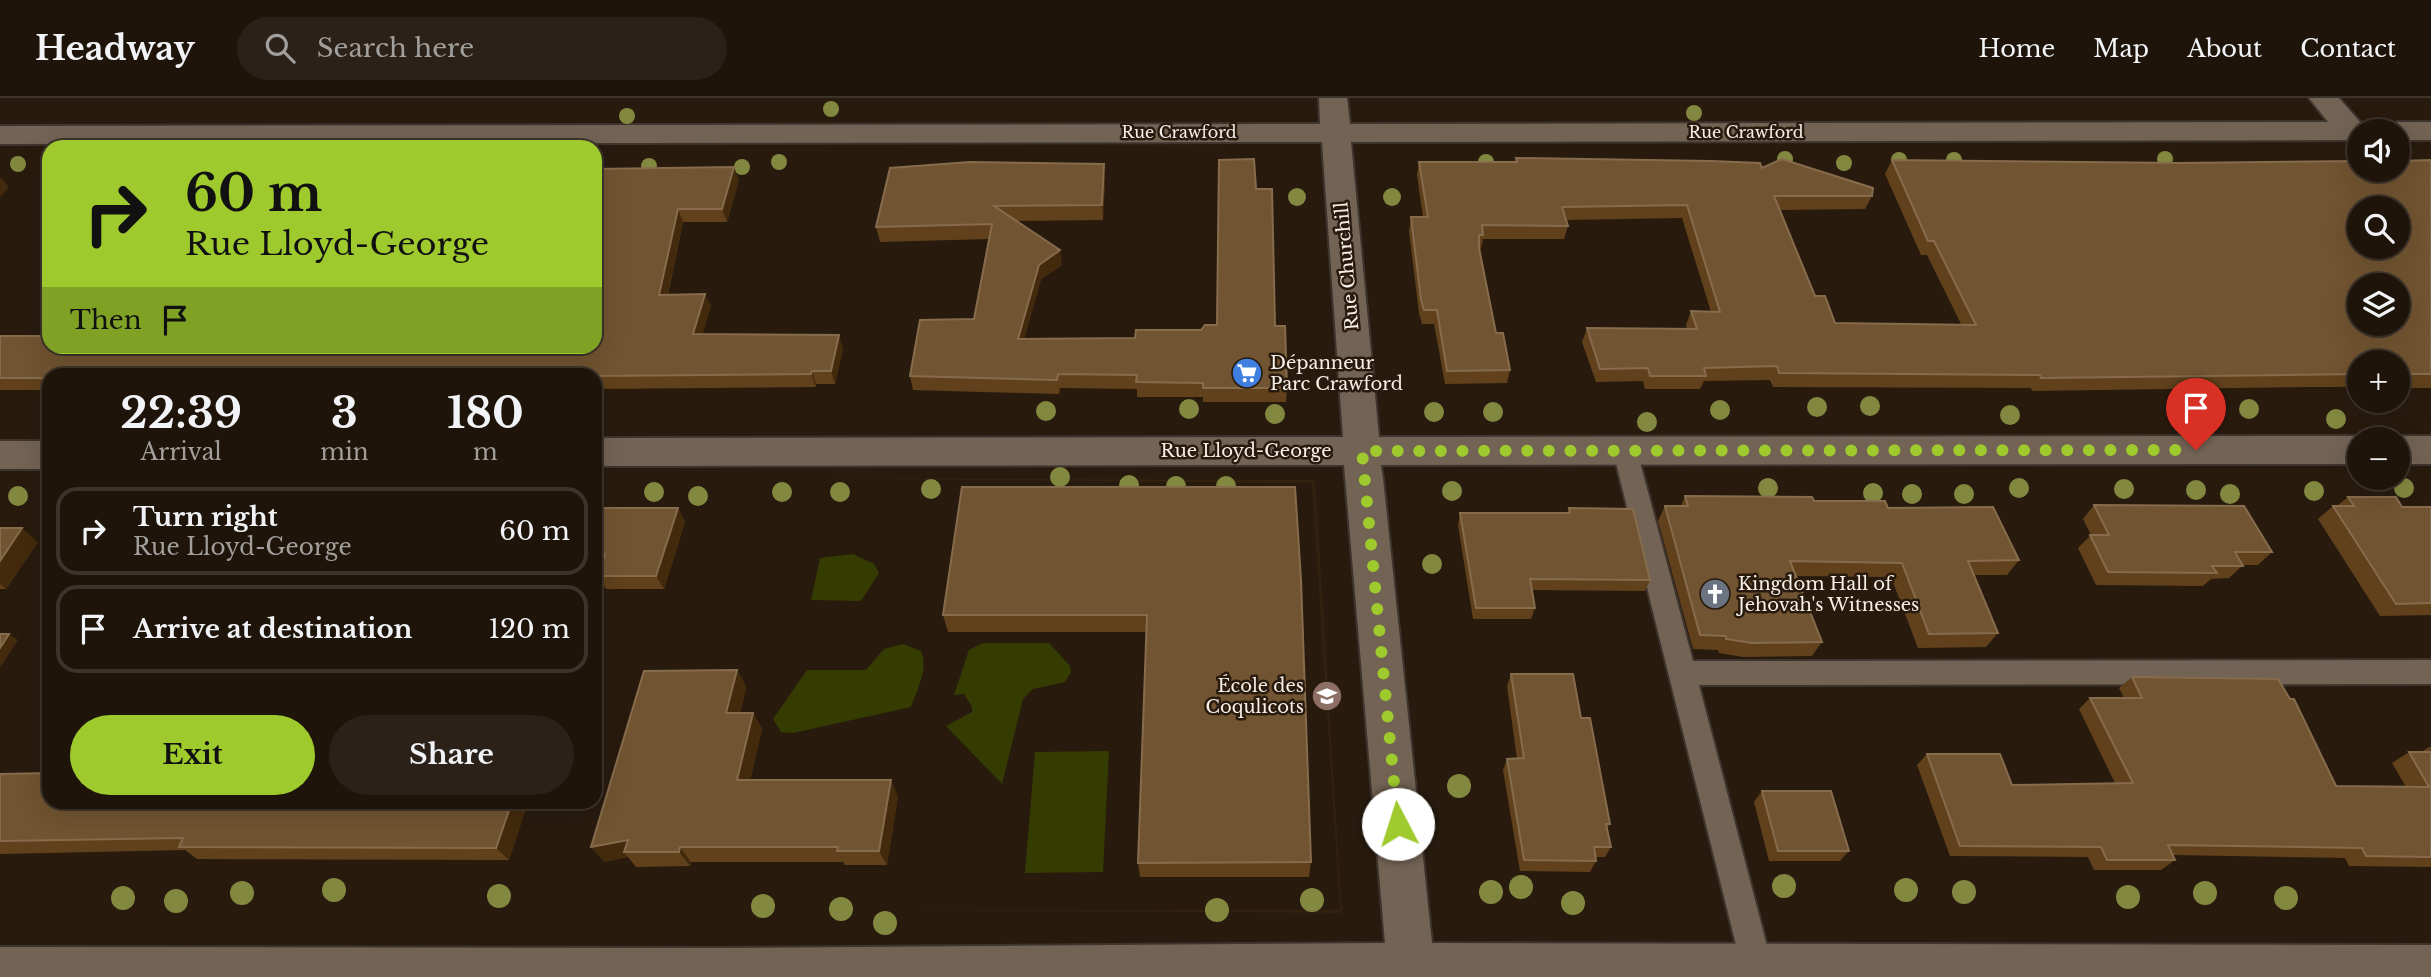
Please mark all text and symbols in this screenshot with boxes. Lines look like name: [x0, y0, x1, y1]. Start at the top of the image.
search box: [237, 17, 727, 80]
text: Headway: [35, 28, 195, 69]
icon: search: [261, 29, 299, 67]
text: Search here: [317, 32, 474, 64]
text: Home: [1979, 34, 2055, 63]
text: Map: [2093, 34, 2149, 63]
text: About: [2187, 34, 2262, 63]
text: Contact: [2300, 34, 2396, 63]
map controls: [2347, 119, 2410, 490]
button: sound: [2347, 119, 2410, 182]
street label: Rue Crawford: [1122, 122, 1237, 142]
street label: Rue Crawford: [1689, 122, 1804, 142]
text: 60 m: [185, 163, 322, 224]
icon: right: [70, 168, 161, 259]
button: search: [2347, 196, 2410, 259]
street label: Rue Churchill: [1330, 201, 1364, 331]
text: Rue Lloyd-George: [185, 224, 489, 264]
button: layers: [2347, 273, 2410, 336]
icon: arrive: [156, 301, 194, 339]
text: Then: [70, 304, 142, 336]
button: +: [2347, 350, 2410, 413]
place label: Dépanneur Parc Crawford: [1270, 352, 1403, 395]
supermarket icon: Dépanneur Parc Crawford: [1230, 356, 1264, 390]
pin: [2166, 378, 2226, 450]
text: 22:39: [120, 387, 242, 439]
text: 3: [331, 387, 358, 439]
text: 180: [447, 387, 524, 439]
icon: arrive: [2177, 389, 2215, 427]
button: −: [2347, 427, 2410, 490]
text: Arrival: [140, 438, 222, 466]
text: min: [320, 438, 369, 466]
text: m: [473, 438, 498, 466]
street label: Rue Lloyd-George: [1160, 440, 1332, 462]
text: Turn right: [133, 501, 278, 533]
icon: right: [74, 512, 112, 550]
text: 60 m: [499, 515, 570, 547]
text: Rue Lloyd-George: [133, 533, 352, 561]
place label: Kingdom Hall of Jehovah's Witnesses: [1736, 573, 1919, 616]
church icon: Kingdom Hall of Jehovah's Witnesses: [1698, 577, 1732, 611]
icon: arrive: [74, 610, 112, 648]
text: Arrive at destination: [133, 613, 413, 645]
text: 120 m: [488, 613, 570, 645]
place label: École des Coqulicots: [1206, 674, 1304, 718]
school or university icon: École des Coqulicots: [1310, 679, 1344, 713]
button: Exit: [70, 715, 315, 795]
button: Share: [329, 715, 574, 795]
position arrow: [1361, 787, 1435, 861]

